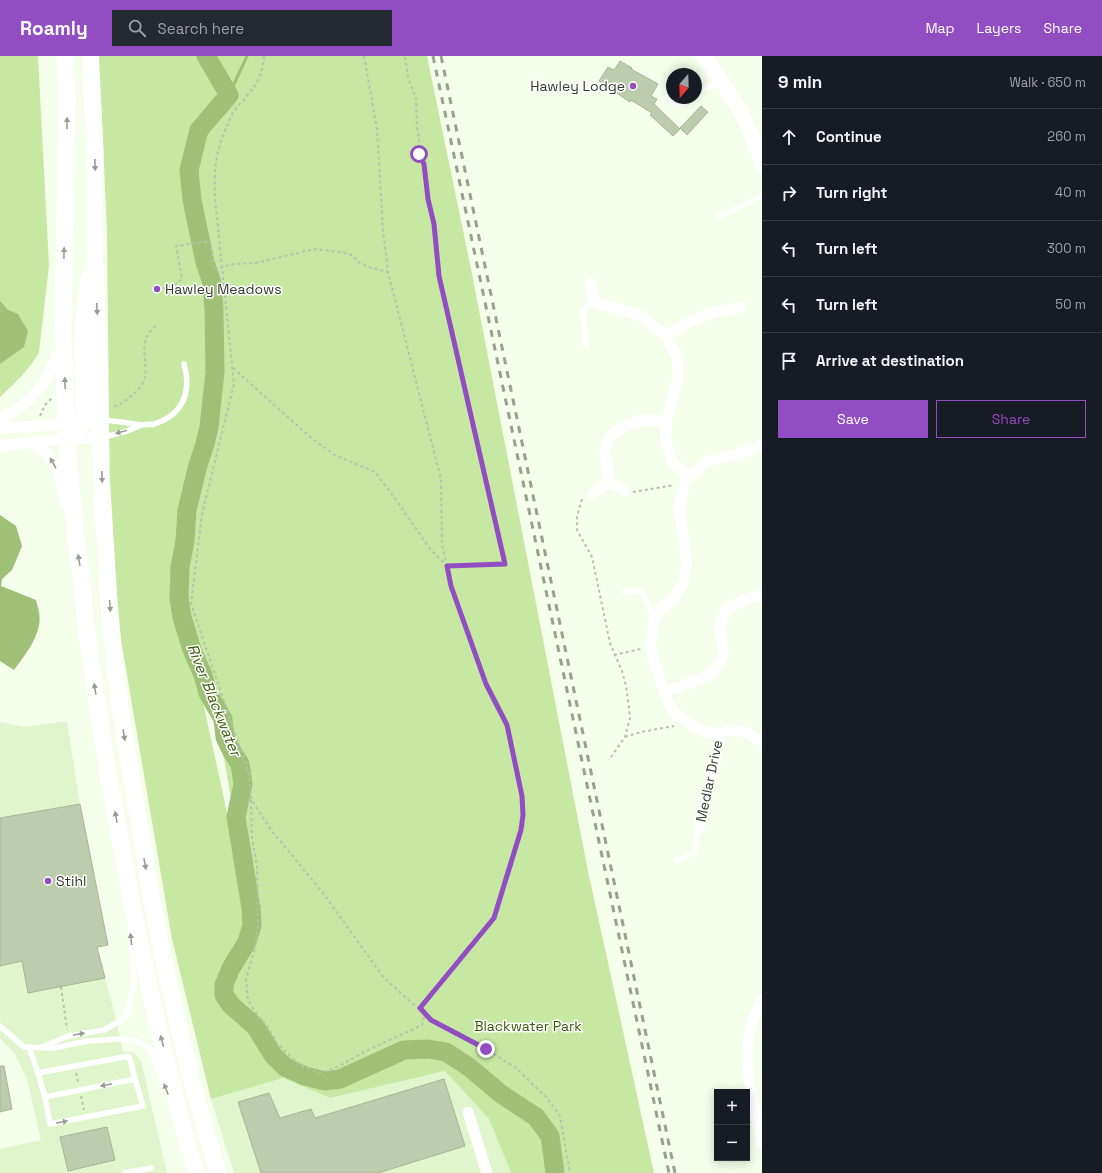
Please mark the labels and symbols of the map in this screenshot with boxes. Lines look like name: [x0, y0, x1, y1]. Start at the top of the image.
north arrow: [666, 68, 702, 104]
place label: Hawley Lodge: [530, 77, 625, 95]
marker: Hawley Lodge: [628, 81, 638, 91]
one-way arrow: [64, 116, 70, 129]
route start: [410, 145, 428, 163]
one-way arrow: [92, 159, 98, 172]
one-way arrow: [61, 246, 67, 259]
place label: Hawley Meadows: [165, 280, 282, 298]
marker: Hawley Meadows: [152, 284, 162, 294]
one-way arrow: [94, 303, 101, 315]
one-way arrow: [62, 376, 68, 389]
one-way arrow: [115, 430, 128, 436]
one-way arrow: [50, 457, 57, 469]
one-way arrow: [98, 471, 105, 483]
one-way arrow: [76, 554, 82, 566]
one-way arrow: [106, 600, 113, 612]
water label: River Blackwater: [183, 641, 246, 760]
one-way arrow: [92, 683, 98, 695]
one-way arrow: [121, 729, 127, 742]
street label: Medlar Drive: [692, 738, 726, 824]
one-way arrow: [112, 811, 118, 823]
one-way arrow: [142, 858, 148, 870]
place label: Stihl: [56, 872, 86, 890]
marker: Stihl: [43, 876, 53, 886]
one-way arrow: [127, 933, 134, 945]
park label: Blackwater Park: [474, 1017, 582, 1035]
one-way arrow: [73, 1031, 85, 1037]
one-way arrow: [158, 1034, 164, 1047]
route end: [477, 1040, 495, 1058]
one-way arrow: [100, 1082, 112, 1088]
one-way arrow: [162, 1082, 168, 1094]
one-way arrow: [56, 1119, 68, 1125]

